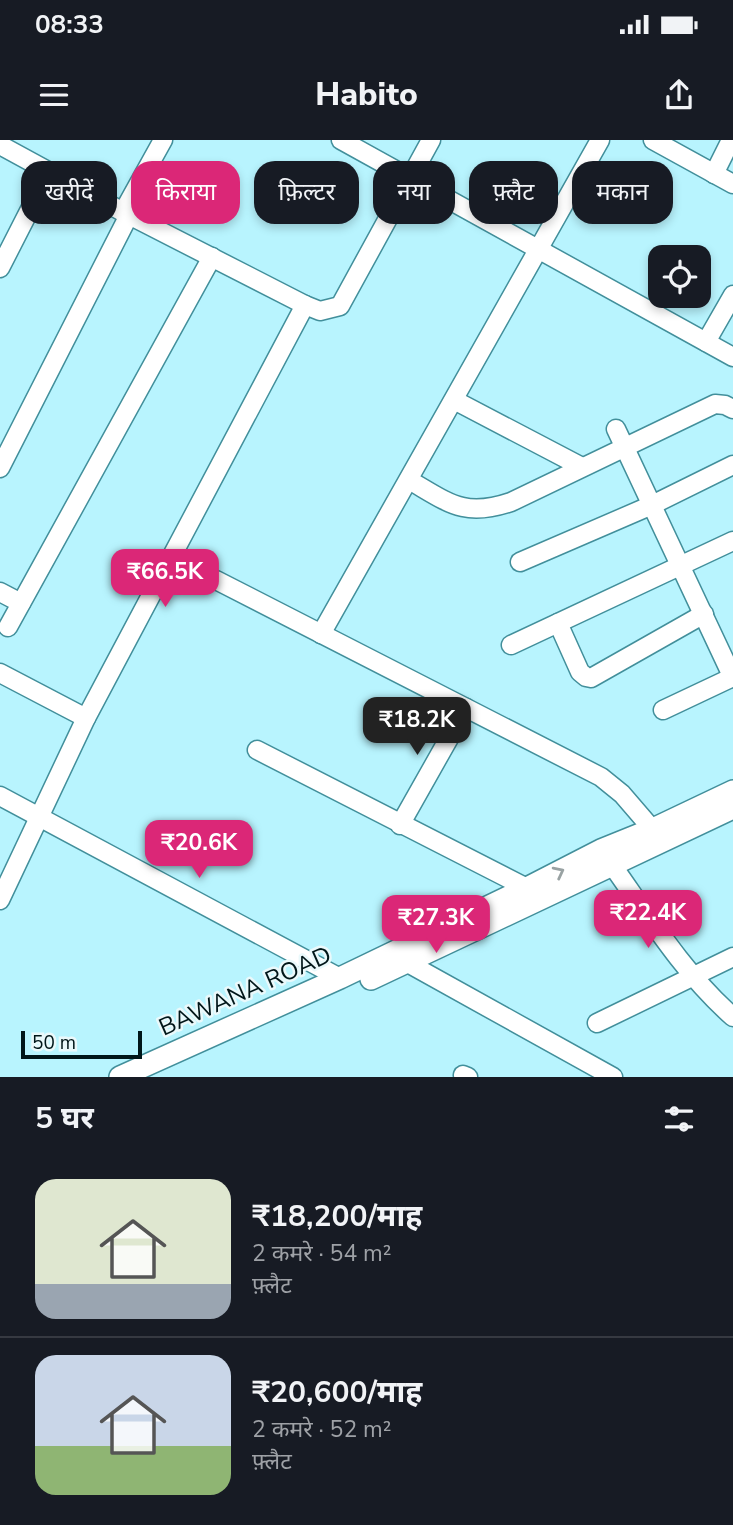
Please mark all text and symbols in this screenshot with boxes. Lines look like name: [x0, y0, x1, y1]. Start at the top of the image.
text: 08:33: [35, 7, 104, 42]
text: Habito: [315, 73, 418, 116]
icon: menu: [35, 76, 73, 114]
icon: share: [660, 76, 698, 114]
chip: खरीदें: [21, 161, 117, 224]
chip: किराया: [131, 161, 240, 224]
chip: फ़िल्टर: [254, 161, 359, 224]
chip: नया: [373, 161, 455, 224]
chip: फ़्लैट: [469, 161, 558, 224]
chip: मकान: [572, 161, 673, 224]
map controls: [648, 245, 711, 308]
button: locate: [648, 245, 711, 308]
pin: ₹66.5K: [108, 550, 222, 609]
text: ₹66.5K: [127, 556, 203, 587]
pin: ₹18.2K: [360, 698, 474, 757]
text: ₹18.2K: [379, 704, 455, 735]
pin: ₹20.6K: [142, 820, 256, 880]
text: ₹20.6K: [161, 827, 237, 858]
one-way arrow: [552, 866, 564, 880]
pin: ₹22.4K: [591, 890, 705, 950]
pin: ₹27.3K: [379, 896, 493, 955]
text: ₹22.4K: [610, 897, 686, 928]
text: ₹27.3K: [398, 902, 474, 933]
street label: BAWANA ROAD: [154, 939, 336, 1043]
scale bar: [21, 1028, 142, 1060]
text: 50 m: [32, 1030, 76, 1056]
text: 5 घर: [35, 1098, 94, 1139]
icon: filters: [660, 1100, 698, 1138]
text: ₹18,200/माह: [252, 1196, 422, 1237]
icon: home: [91, 1207, 175, 1291]
text: 2 कमरे · 54 m²: [252, 1238, 392, 1269]
text: फ़्लैट: [252, 1270, 292, 1301]
text: ₹20,600/माह: [252, 1372, 422, 1413]
icon: home: [91, 1383, 175, 1467]
text: 2 कमरे · 52 m²: [252, 1414, 392, 1445]
text: फ़्लैट: [252, 1446, 292, 1477]

